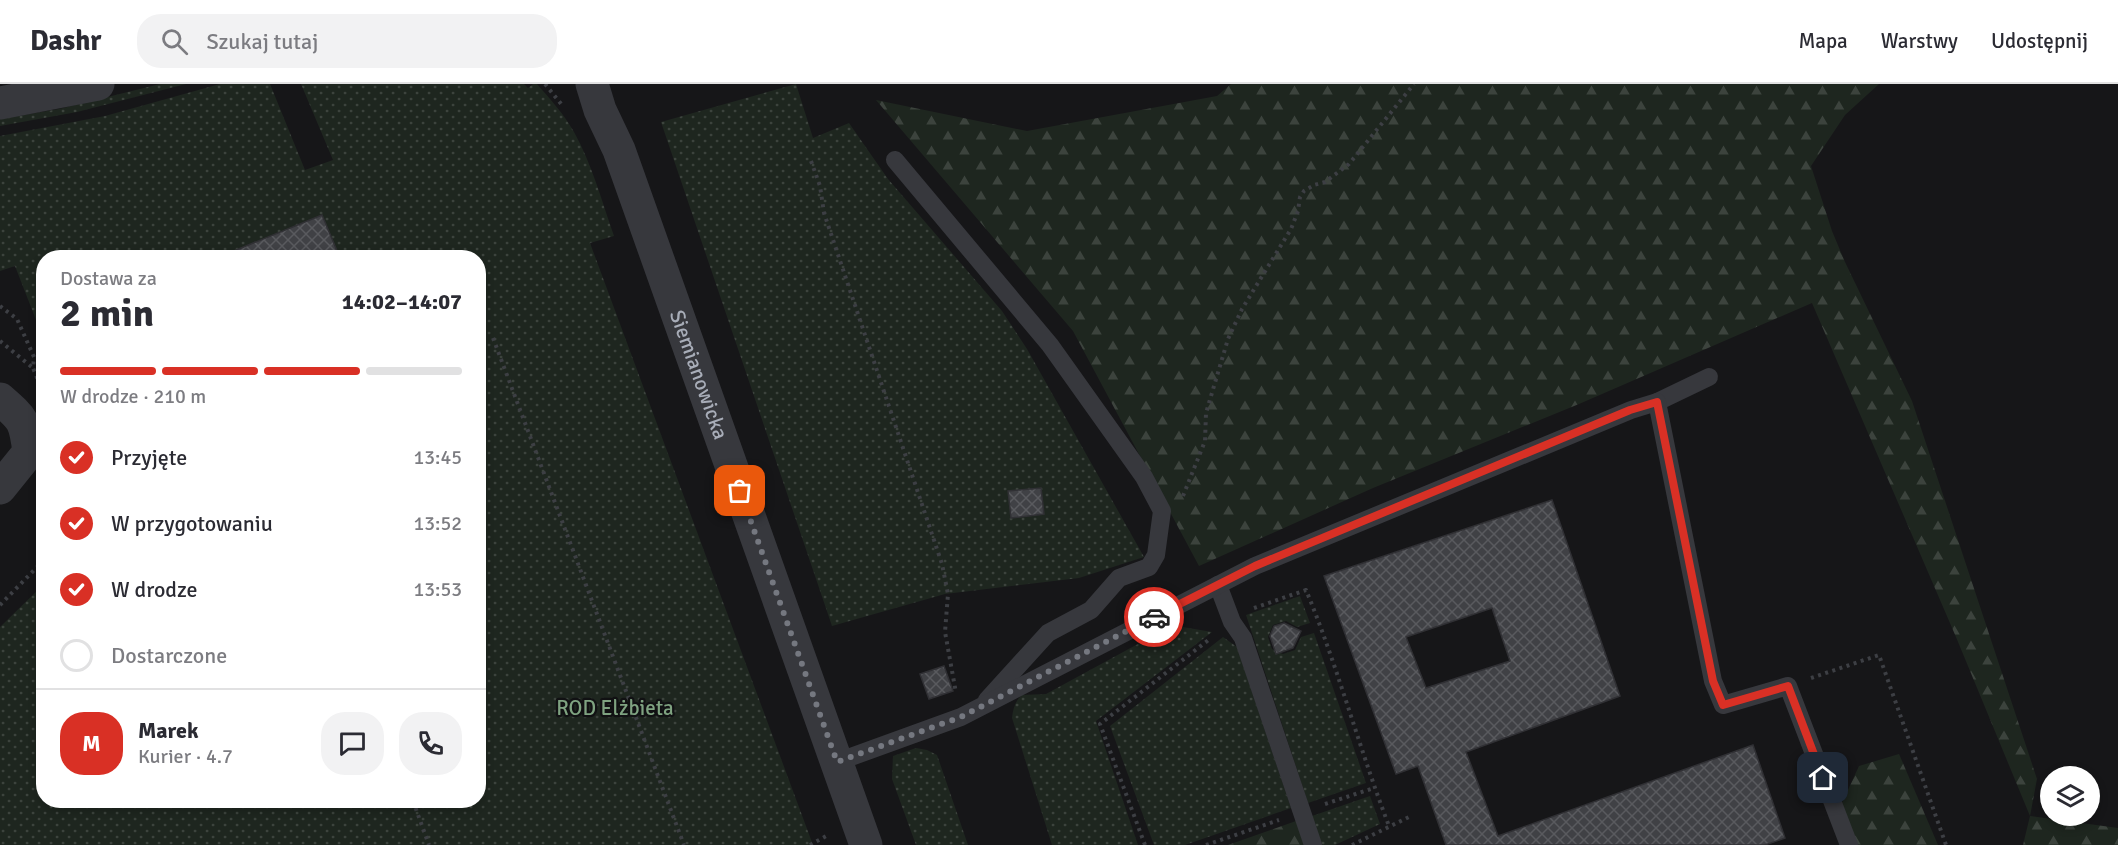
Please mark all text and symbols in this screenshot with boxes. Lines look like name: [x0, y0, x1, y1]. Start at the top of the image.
search box: [137, 14, 557, 68]
text: Dashr: [30, 24, 101, 58]
icon: search: [158, 25, 191, 58]
text: Szukaj tutaj: [206, 28, 318, 55]
text: Mapa: [1798, 28, 1848, 54]
text: Warstwy: [1881, 28, 1958, 54]
text: Udostępnij: [1991, 28, 2088, 54]
text: Dostawa za: [60, 266, 157, 291]
text: 14:02–14:07: [342, 288, 462, 315]
text: 2 min: [60, 289, 154, 337]
street label: Siemianowicka: [664, 307, 734, 443]
text: W drodze · 210 m: [60, 384, 206, 409]
icon: check: [60, 441, 93, 474]
text: Przyjęte: [111, 444, 187, 471]
text: 13:45: [413, 445, 462, 470]
pin: [714, 465, 765, 516]
icon: bag: [723, 474, 756, 507]
icon: check: [60, 507, 93, 540]
text: W przygotowaniu: [111, 510, 273, 537]
text: 13:52: [413, 511, 462, 536]
icon: check: [60, 573, 93, 606]
text: W drodze: [111, 576, 198, 603]
text: 13:53: [413, 577, 462, 602]
courier: [1124, 587, 1184, 647]
icon: car: [1138, 601, 1171, 634]
text: Dostarczone: [111, 642, 227, 669]
park label: ROD Elżbieta: [556, 695, 674, 721]
button: chat: [321, 712, 384, 775]
button: phone: [399, 712, 462, 775]
text: Marek: [138, 717, 198, 744]
text: M: [82, 730, 101, 757]
text: Kurier · 4.7: [138, 744, 233, 769]
pin: [1797, 752, 1848, 803]
icon: home: [1806, 761, 1839, 794]
map controls: [2040, 766, 2100, 826]
button: layers: [2040, 766, 2100, 826]

